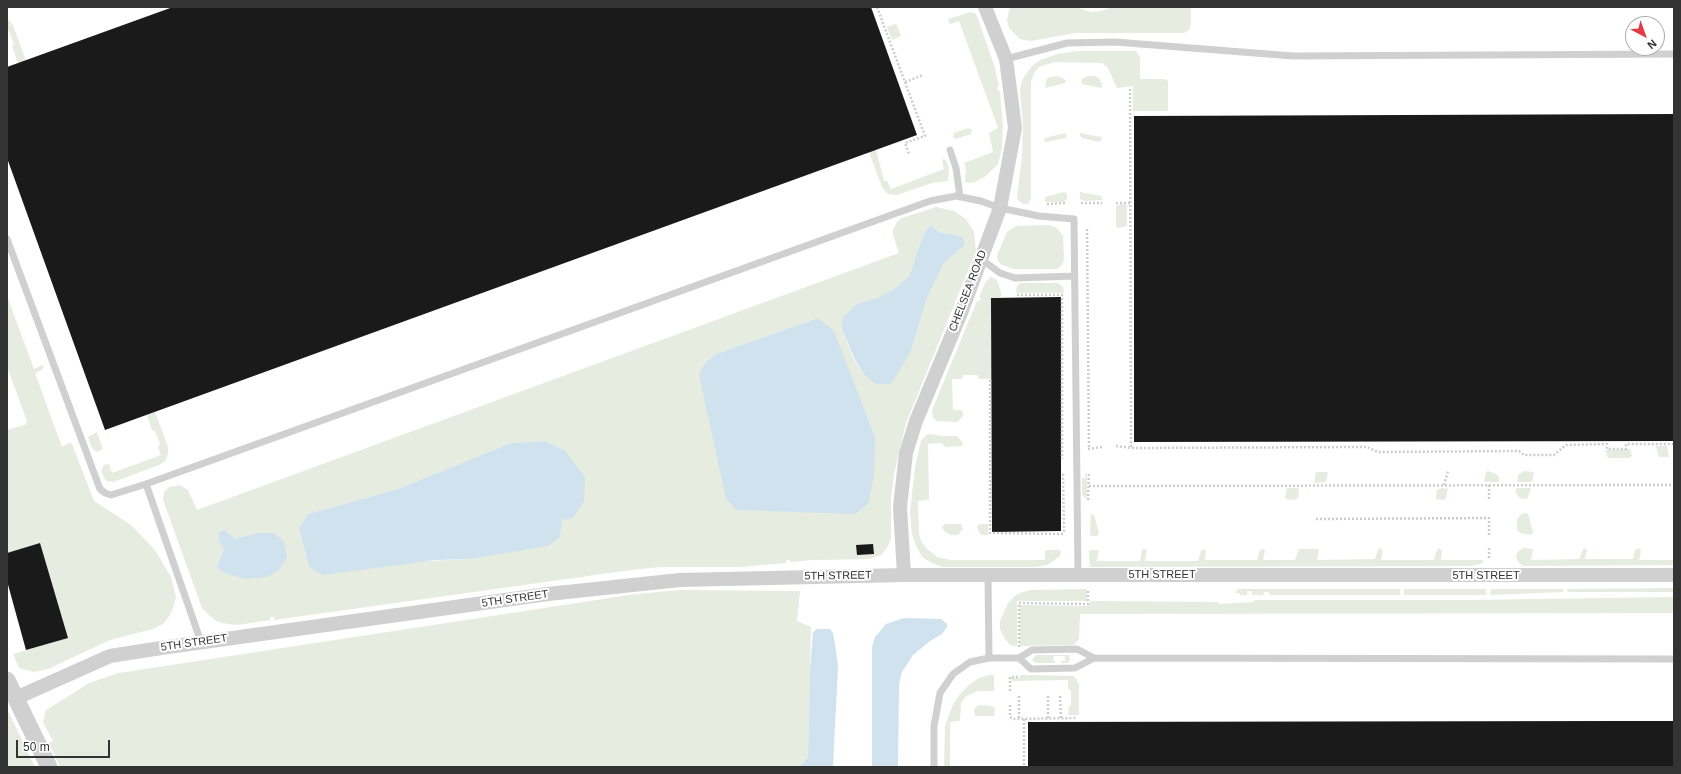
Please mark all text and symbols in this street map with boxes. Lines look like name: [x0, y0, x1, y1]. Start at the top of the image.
north arrow: [1625, 16, 1665, 56]
text: N: [1645, 37, 1659, 51]
street label: CHELSEA ROAD: [946, 248, 990, 334]
street label: 5TH STREET: [1128, 568, 1196, 582]
street label: 5TH STREET: [804, 569, 872, 583]
street label: 5TH STREET: [1452, 569, 1520, 583]
street label: 5TH STREET: [481, 588, 549, 610]
street label: 5TH STREET: [160, 632, 228, 654]
scale bar: [18, 732, 112, 758]
text: 50 m: [23, 740, 50, 754]

